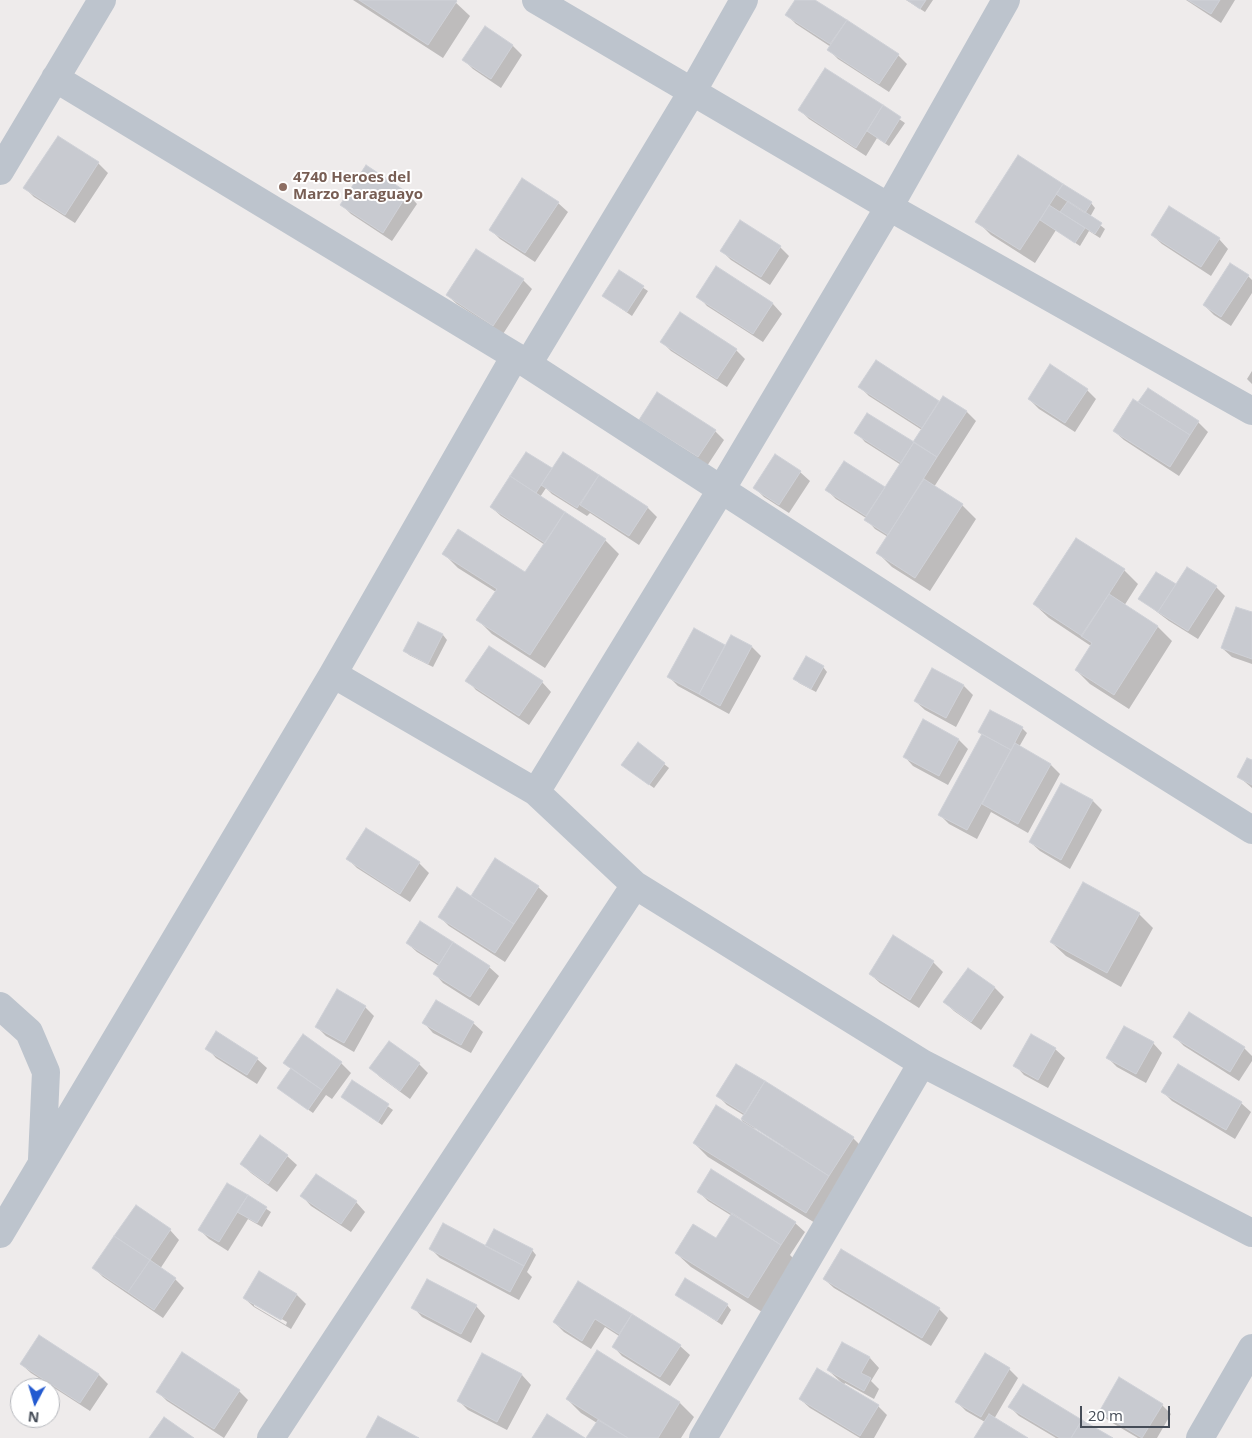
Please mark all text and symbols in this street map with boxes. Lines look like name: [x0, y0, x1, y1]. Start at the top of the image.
place label: 4740 Heroes del Marzo Paraguayo: [293, 169, 423, 204]
marker: 4740 Heroes del Marzo Paraguayo: [277, 181, 289, 193]
north arrow: [10, 1378, 60, 1428]
scale bar: [1082, 1396, 1172, 1428]
text: 20 m: [1088, 1405, 1123, 1425]
text: N: [27, 1407, 40, 1427]

